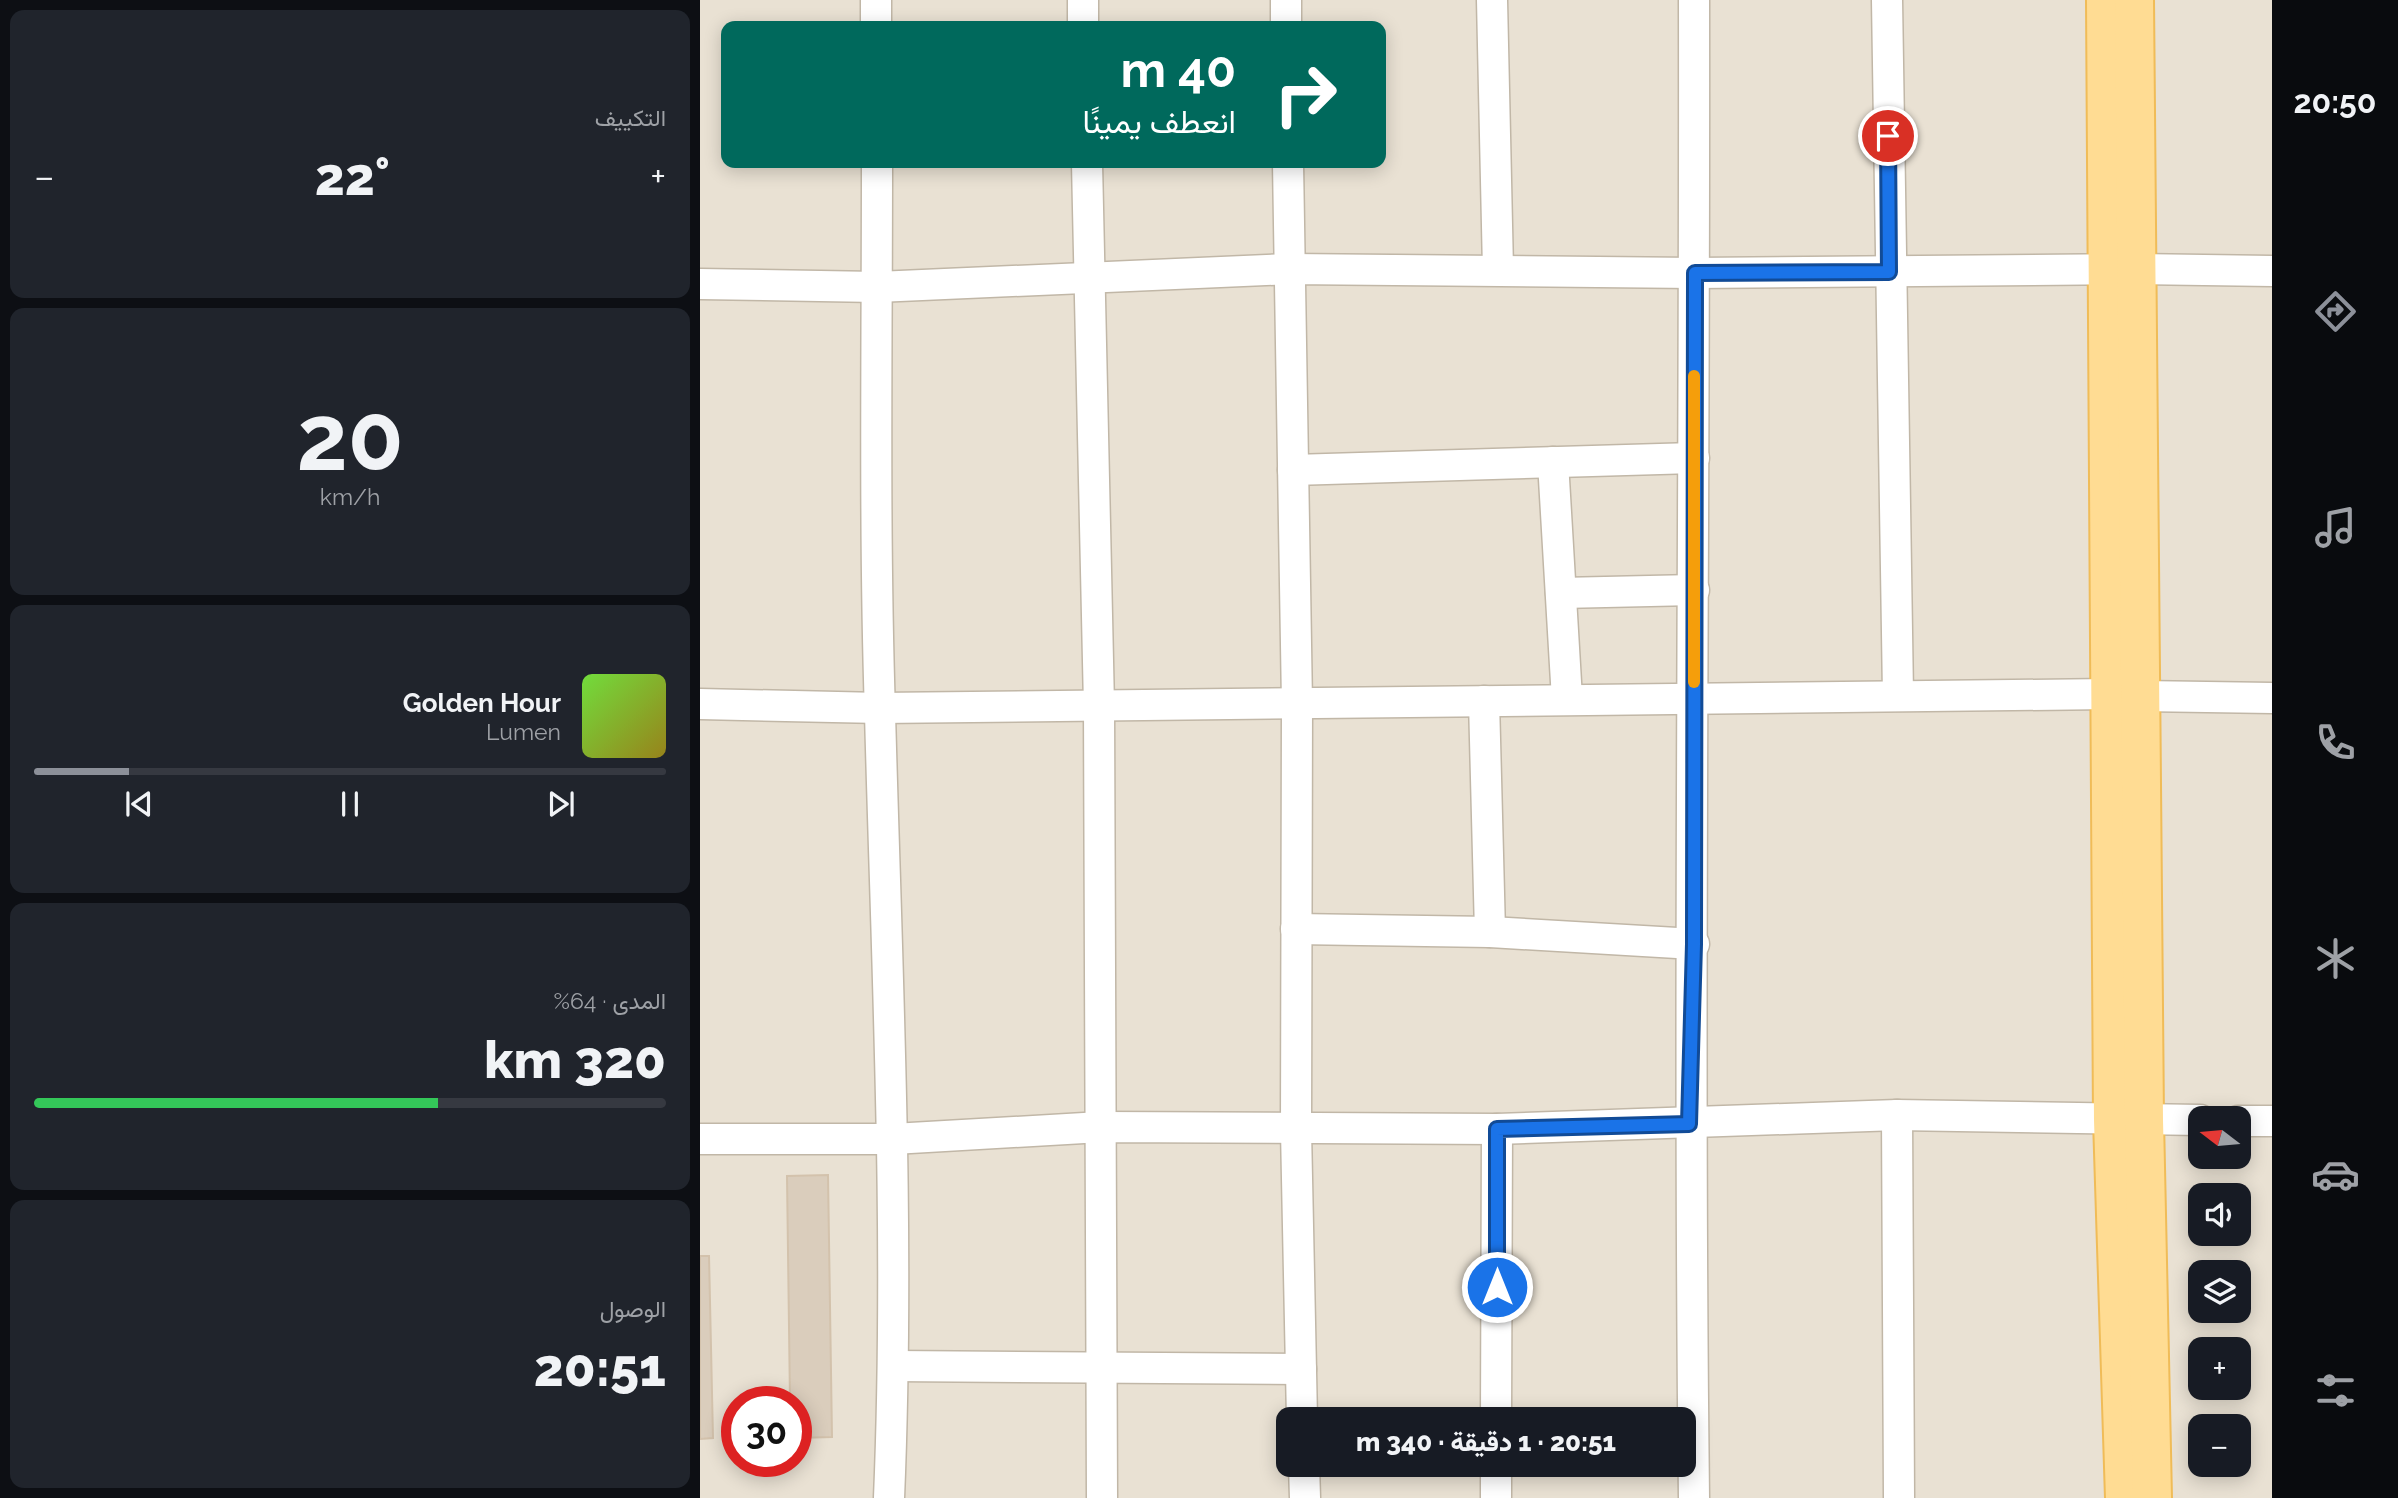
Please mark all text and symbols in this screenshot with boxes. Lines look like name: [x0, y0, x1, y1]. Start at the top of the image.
text: 40 m: [1121, 41, 1236, 98]
icon: right: [1260, 49, 1351, 140]
text: 20:50: [2294, 83, 2377, 120]
text: انعطف يمينًا: [1083, 103, 1236, 140]
text: التكييف: [595, 104, 666, 131]
pin: [1858, 106, 1918, 166]
icon: arrive: [1869, 117, 1907, 155]
text: 22°: [315, 146, 390, 207]
text: −: [34, 154, 54, 199]
text: +: [650, 154, 666, 199]
icon: directions: [2311, 287, 2360, 336]
text: 20: [296, 384, 404, 491]
text: km/h: [320, 483, 380, 510]
icon: music: [2311, 503, 2360, 552]
text: Golden Hour: [403, 688, 561, 718]
text: Lumen: [486, 718, 561, 745]
icon: phone: [2311, 718, 2360, 767]
icon: previous: [120, 785, 158, 823]
icon: pause: [331, 785, 369, 823]
icon: next: [542, 785, 580, 823]
icon: climate: [2311, 934, 2360, 983]
text: المدى · 64%: [553, 987, 666, 1014]
text: 320 km: [484, 1029, 666, 1090]
north arrow: [2188, 1106, 2250, 1169]
map controls: [2188, 1106, 2251, 1477]
icon: car: [2311, 1150, 2360, 1199]
button: sound: [2188, 1183, 2251, 1246]
position arrow: [1460, 1250, 1534, 1324]
button: layers: [2188, 1260, 2251, 1323]
text: الوصول: [600, 1295, 666, 1322]
text: 20:51: [534, 1337, 666, 1398]
button: +: [2188, 1337, 2251, 1400]
icon: filters: [2311, 1366, 2360, 1415]
speed limit sign: 30: [721, 1386, 812, 1477]
button: −: [2188, 1414, 2251, 1477]
text: 20:51 · 1 دقيقة · 340 m: [1356, 1427, 1616, 1457]

